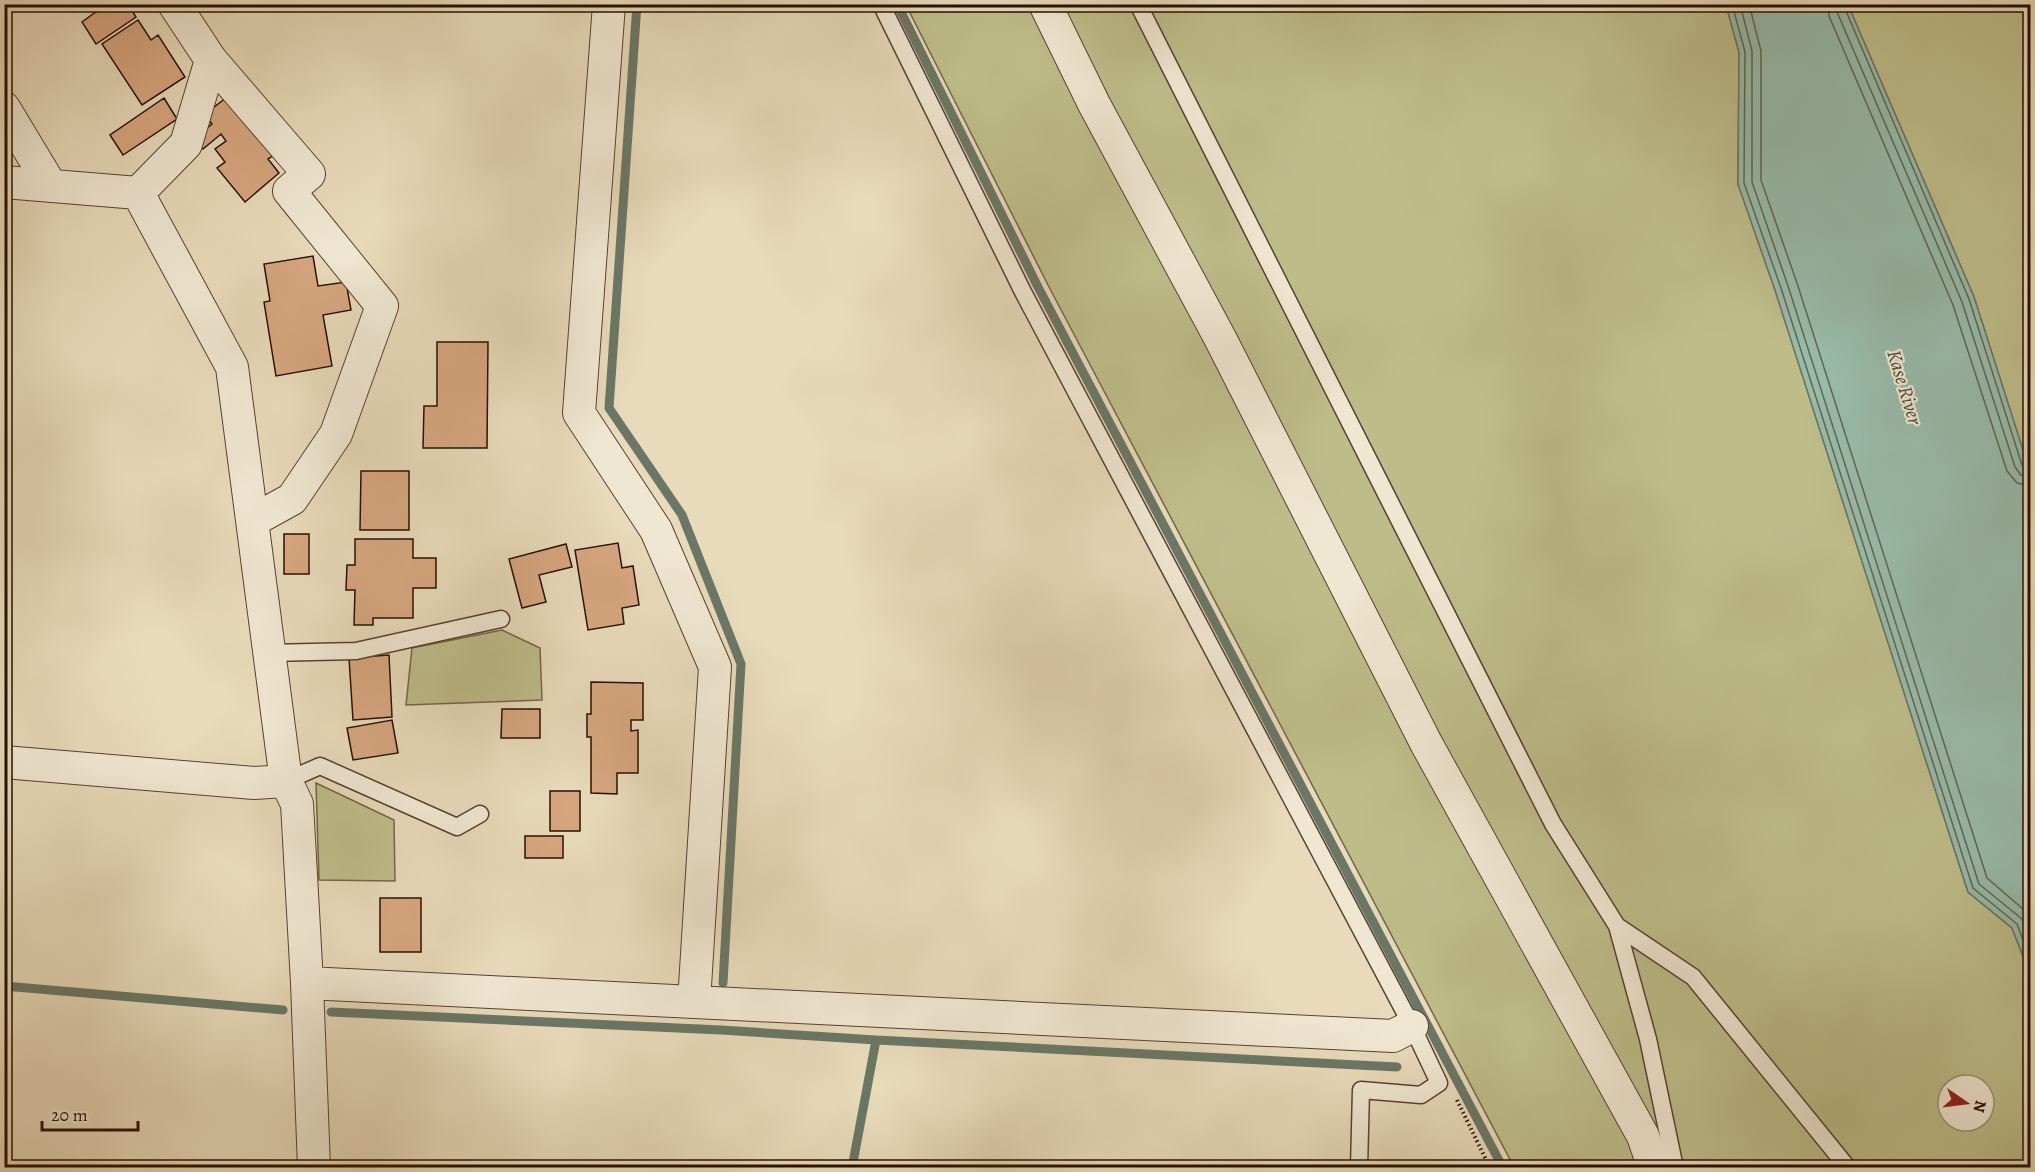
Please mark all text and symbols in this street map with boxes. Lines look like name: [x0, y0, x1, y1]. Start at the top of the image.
water label: Kase River: [1880, 346, 1929, 429]
north arrow: [1936, 1073, 1996, 1133]
scale bar: [42, 1094, 138, 1132]
text: N: [1967, 1098, 1992, 1115]
text: 20 m: [51, 1103, 88, 1127]

